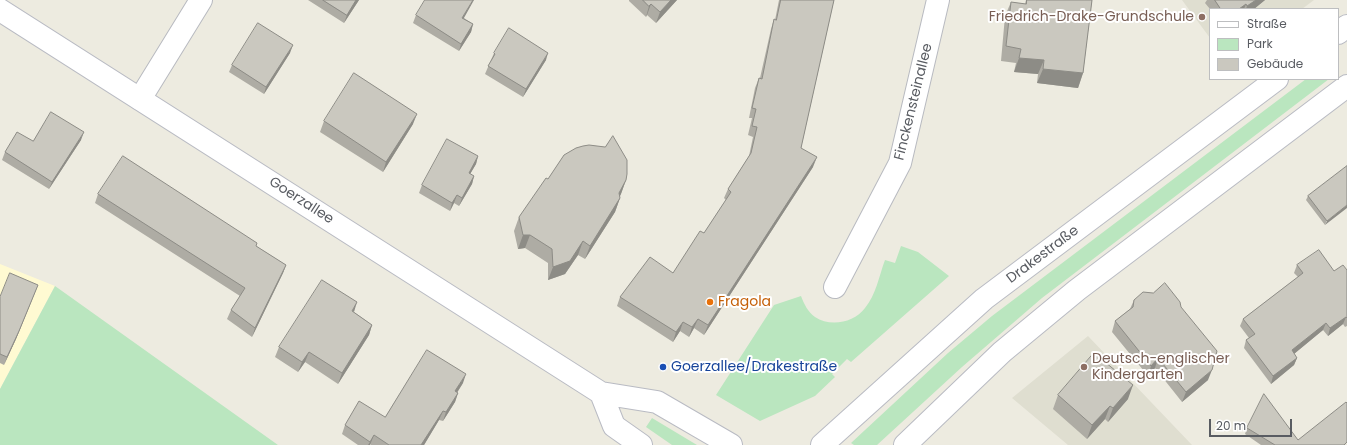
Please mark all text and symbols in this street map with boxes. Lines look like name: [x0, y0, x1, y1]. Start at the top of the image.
legend: [1209, 8, 1339, 80]
place label: Friedrich-Drake-Grundschule: [989, 9, 1194, 25]
marker: Friedrich-Drake-Grundschule: [1197, 12, 1207, 22]
text: Straße: [1247, 15, 1287, 32]
text: Park: [1247, 35, 1273, 52]
street label: Finckensteinallee: [891, 42, 937, 162]
text: Gebäude: [1247, 55, 1303, 72]
street label: Goerzallee: [265, 174, 337, 228]
street label: Drakestraße: [1004, 222, 1082, 288]
place label: Fragola: [718, 294, 771, 310]
marker: Fragola: [705, 297, 715, 307]
place label: Deutsch-englischer Kindergarten: [1092, 351, 1230, 384]
place label: Goerzallee/Drakestraße: [671, 359, 837, 375]
marker: Goerzallee/Drakestraße: [658, 362, 668, 372]
marker: Deutsch-englischer Kindergarten: [1079, 362, 1089, 372]
scale bar: [1211, 411, 1294, 437]
text: 20 m: [1216, 417, 1246, 434]

